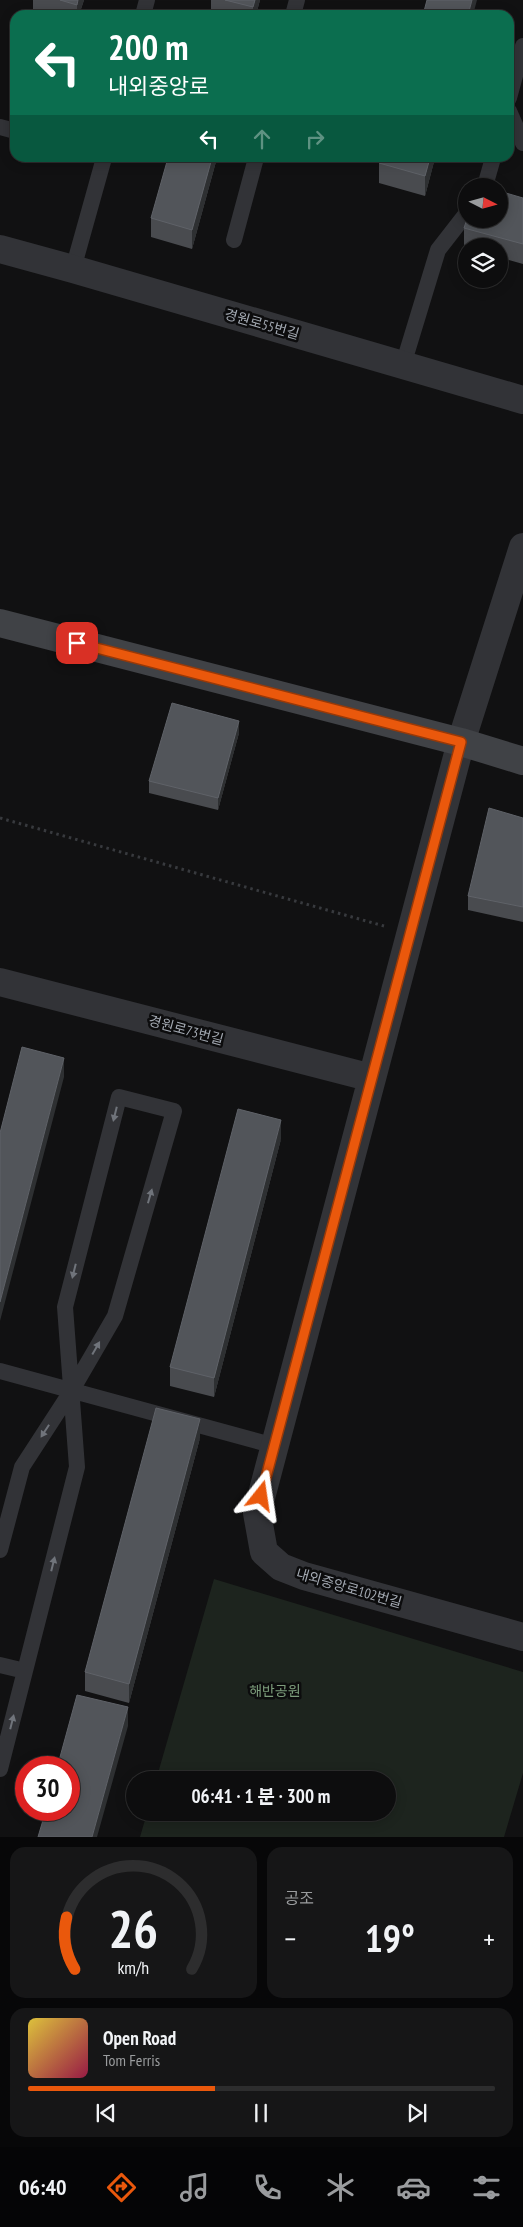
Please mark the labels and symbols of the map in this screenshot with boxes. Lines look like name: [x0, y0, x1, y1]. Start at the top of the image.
north arrow: [458, 178, 508, 228]
street label: 경원로55번길: [223, 305, 301, 343]
pin: [56, 622, 98, 664]
street label: 경원로73번길: [146, 1011, 226, 1049]
one-way arrow: [111, 1106, 119, 1121]
one-way arrow: [146, 1188, 154, 1203]
one-way arrow: [70, 1263, 78, 1278]
one-way arrow: [92, 1342, 101, 1355]
one-way arrow: [40, 1425, 50, 1438]
position arrow: [234, 1469, 286, 1521]
one-way arrow: [49, 1557, 57, 1572]
street label: 내외중앙로102번길: [294, 1564, 404, 1612]
park label: 해반공원: [249, 1682, 301, 1700]
one-way arrow: [8, 1714, 16, 1729]
speed limit sign: 30: [15, 1756, 80, 1821]

